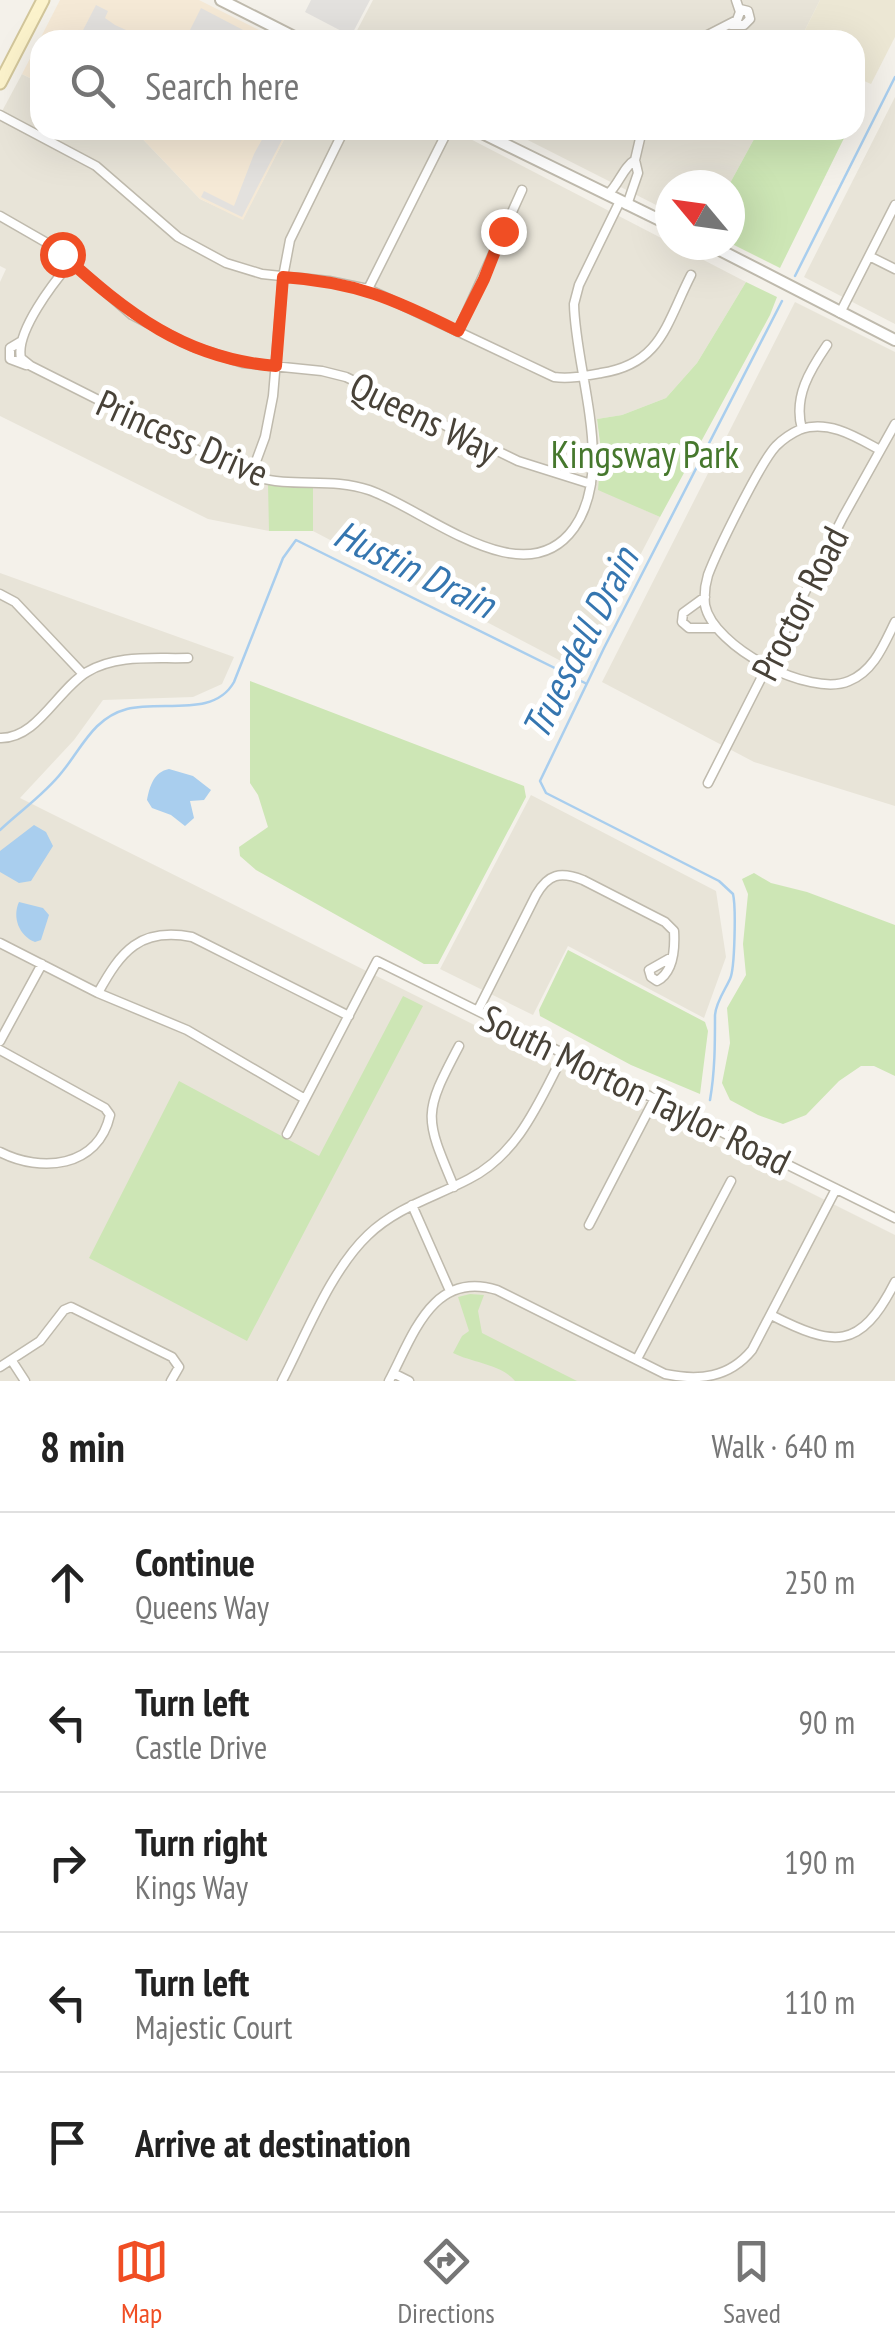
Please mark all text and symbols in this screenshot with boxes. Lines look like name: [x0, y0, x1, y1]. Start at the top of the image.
search box: [30, 30, 865, 140]
icon: search: [65, 58, 120, 113]
text: Search here: [145, 61, 299, 110]
north arrow: [655, 170, 745, 260]
route end: [481, 209, 527, 255]
route start: [40, 232, 86, 278]
street label: Queens Way: [343, 360, 508, 474]
street label: Princess Drive: [90, 377, 276, 497]
park label: Kingsway Park: [551, 429, 739, 478]
water label: Hustin Drain: [326, 507, 506, 630]
street label: Proctor Road: [739, 518, 859, 688]
water label: Truesdell Drain: [509, 536, 650, 747]
street label: South Morton Taylor Road: [473, 993, 799, 1185]
text: 8 min: [40, 1419, 125, 1474]
text: Walk · 640 m: [711, 1425, 855, 1467]
text: Continue: [135, 1537, 255, 1586]
icon: ahead: [40, 1555, 95, 1610]
text: 250 m: [784, 1561, 855, 1603]
text: Queens Way: [135, 1586, 269, 1628]
text: Turn left: [135, 1677, 249, 1726]
icon: left: [40, 1695, 95, 1750]
text: 90 m: [799, 1701, 855, 1743]
text: Castle Drive: [135, 1726, 267, 1768]
text: Turn right: [135, 1817, 267, 1866]
icon: right: [40, 1835, 95, 1890]
text: 190 m: [784, 1841, 855, 1883]
text: Kings Way: [135, 1866, 248, 1908]
text: Turn left: [135, 1957, 249, 2006]
icon: left: [40, 1975, 95, 2030]
text: 110 m: [784, 1981, 855, 2023]
text: Majestic Court: [135, 2006, 292, 2048]
icon: arrive: [40, 2115, 95, 2170]
text: Arrive at destination: [135, 2118, 411, 2167]
tab: Map: [114, 2234, 169, 2331]
tab: Directions: [397, 2234, 495, 2331]
tab: Saved: [723, 2234, 781, 2331]

